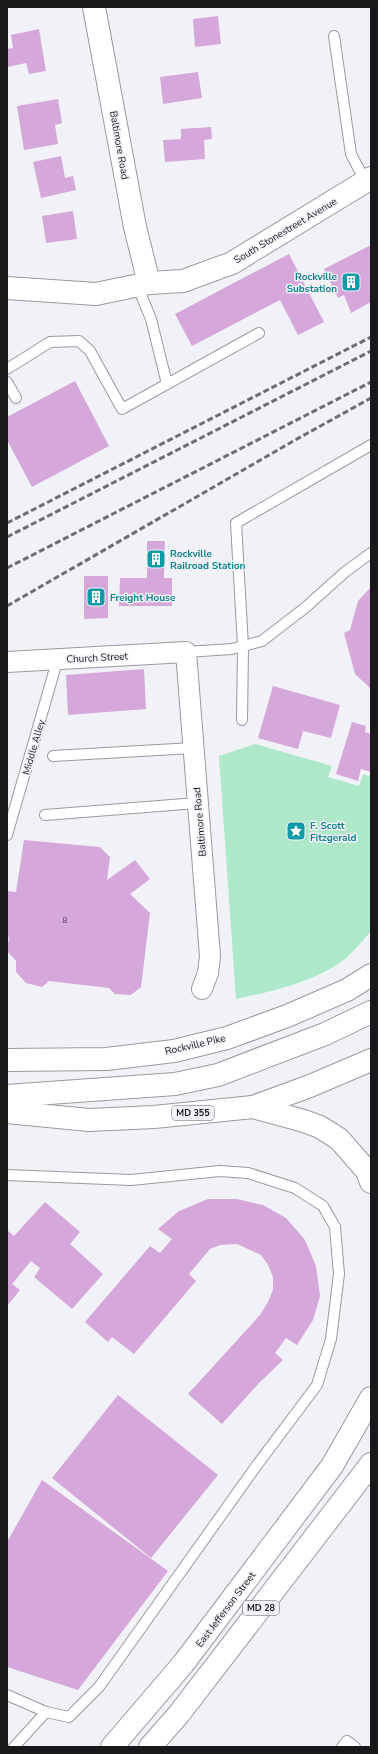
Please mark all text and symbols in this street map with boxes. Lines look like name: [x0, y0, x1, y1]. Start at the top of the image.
street label: Baltimore Road: [106, 110, 132, 181]
street label: South Stonestreet Avenue: [231, 195, 340, 267]
place label: Rockville Substation: [287, 270, 338, 296]
building icon: Rockville Substation: [340, 271, 362, 293]
place label: Rockville Railroad Station: [170, 547, 246, 573]
building icon: Rockville Railroad Station: [145, 548, 167, 570]
building icon: Freight House: [85, 586, 107, 608]
place label: Freight House: [110, 591, 176, 605]
street label: Church Street: [66, 649, 129, 667]
street label: Middle Alley: [19, 717, 49, 777]
street label: Baltimore Road: [190, 786, 210, 857]
place label: F. Scott Fitzgerald: [310, 819, 357, 845]
place icon: F. Scott Fitzgerald: [285, 820, 307, 842]
house number: 8: [63, 915, 68, 926]
street label: Rockville Pike: [164, 1031, 227, 1059]
road number: MD 355: [172, 1106, 214, 1120]
street label: East Jefferson Street: [193, 1568, 259, 1650]
road number: MD 28: [243, 1601, 279, 1615]

